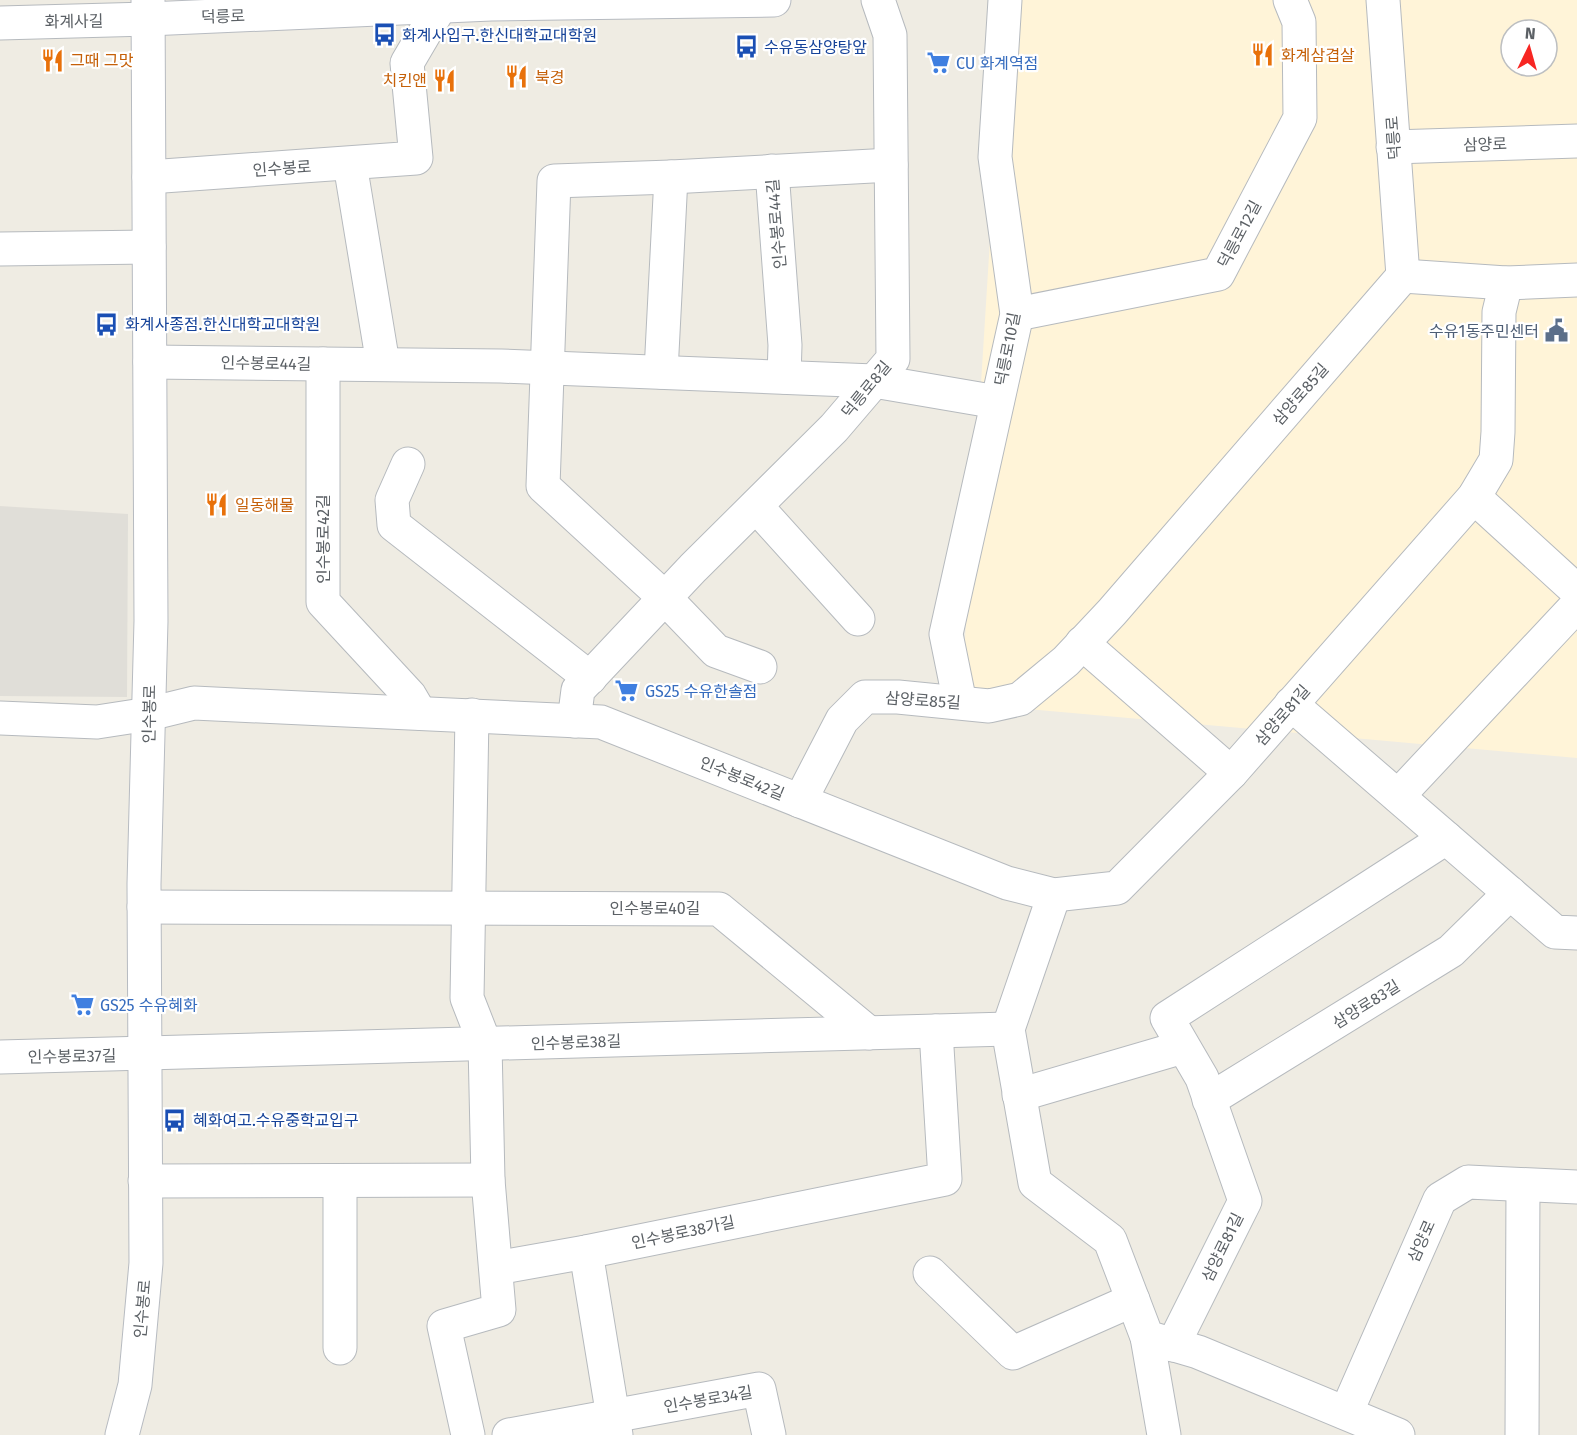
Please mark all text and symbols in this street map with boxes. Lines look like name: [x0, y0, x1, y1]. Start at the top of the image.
street label: 덕릉로: [201, 6, 246, 27]
street label: 화계사길: [44, 11, 104, 32]
north arrow: [1499, 18, 1559, 78]
bus stop icon: 화계사입구.한신대학교대학원: [371, 22, 397, 48]
text: N: [1524, 24, 1536, 43]
place label: 화계사입구.한신대학교대학원: [402, 26, 597, 45]
bus stop icon: 수유동삼양탕앞: [733, 34, 759, 60]
place label: 수유동삼양탕앞: [764, 38, 867, 57]
restaurant icon: 화계삼겹살: [1250, 42, 1276, 68]
place label: 화계삼겹살: [1281, 46, 1355, 65]
restaurant icon: 그때 그맛: [39, 47, 65, 73]
supermarket icon: CU 화계역점: [925, 50, 951, 76]
place label: 그때 그맛: [70, 51, 133, 70]
place label: CU 화계역점: [956, 54, 1039, 73]
restaurant icon: 북경: [504, 64, 530, 90]
restaurant icon: 치킨앤: [432, 67, 458, 93]
place label: 북경: [535, 68, 564, 87]
place label: 치킨앤: [383, 71, 427, 90]
street label: 덕릉로: [1382, 115, 1405, 161]
street label: 삼양로: [1463, 134, 1508, 155]
street label: 인수봉로: [252, 157, 312, 180]
street label: 인수봉로44길: [763, 178, 790, 270]
street label: 덕릉로12길: [1214, 197, 1265, 271]
bus stop icon: 화계사종점.한신대학교대학원: [94, 311, 120, 337]
street label: 덕릉로10길: [991, 311, 1024, 388]
place label: 화계사종점.한신대학교대학원: [125, 315, 320, 334]
public building icon: 수유1동주민센터: [1544, 318, 1570, 344]
place label: 수유1동주민센터: [1429, 322, 1539, 341]
street label: 인수봉로44길: [221, 353, 311, 374]
street label: 덕릉로8길: [838, 357, 895, 422]
street label: 삼양로85길: [1268, 360, 1332, 429]
restaurant icon: 일동해물: [204, 492, 230, 518]
street label: 인수봉로42길: [314, 494, 333, 584]
place label: 일동해물: [235, 496, 294, 515]
supermarket icon: GS25 수유한솔점: [614, 678, 640, 704]
street label: 삼양로81길: [1251, 681, 1314, 750]
place label: GS25 수유한솔점: [645, 682, 757, 701]
street label: 인수봉로: [139, 684, 160, 744]
street label: 삼양로85길: [885, 688, 961, 713]
street label: 인수봉로42길: [697, 753, 787, 804]
street label: 인수봉로40길: [609, 899, 701, 918]
street label: 삼양로83길: [1329, 976, 1403, 1033]
supermarket icon: GS25 수유혜화: [69, 992, 95, 1018]
place label: GS25 수유혜화: [100, 996, 198, 1015]
street label: 인수봉로38길: [531, 1031, 622, 1054]
street label: 인수봉로37길: [28, 1046, 116, 1067]
bus stop icon: 혜화여고.수유중학교입구: [162, 1107, 188, 1133]
place label: 혜화여고.수유중학교입구: [193, 1111, 359, 1130]
street label: 삼양로81길: [1198, 1210, 1247, 1285]
street label: 인수봉로38가길: [630, 1212, 736, 1253]
street label: 삼양로: [1404, 1217, 1439, 1265]
street label: 인수봉로: [130, 1279, 155, 1339]
street label: 인수봉로34길: [662, 1382, 754, 1417]

